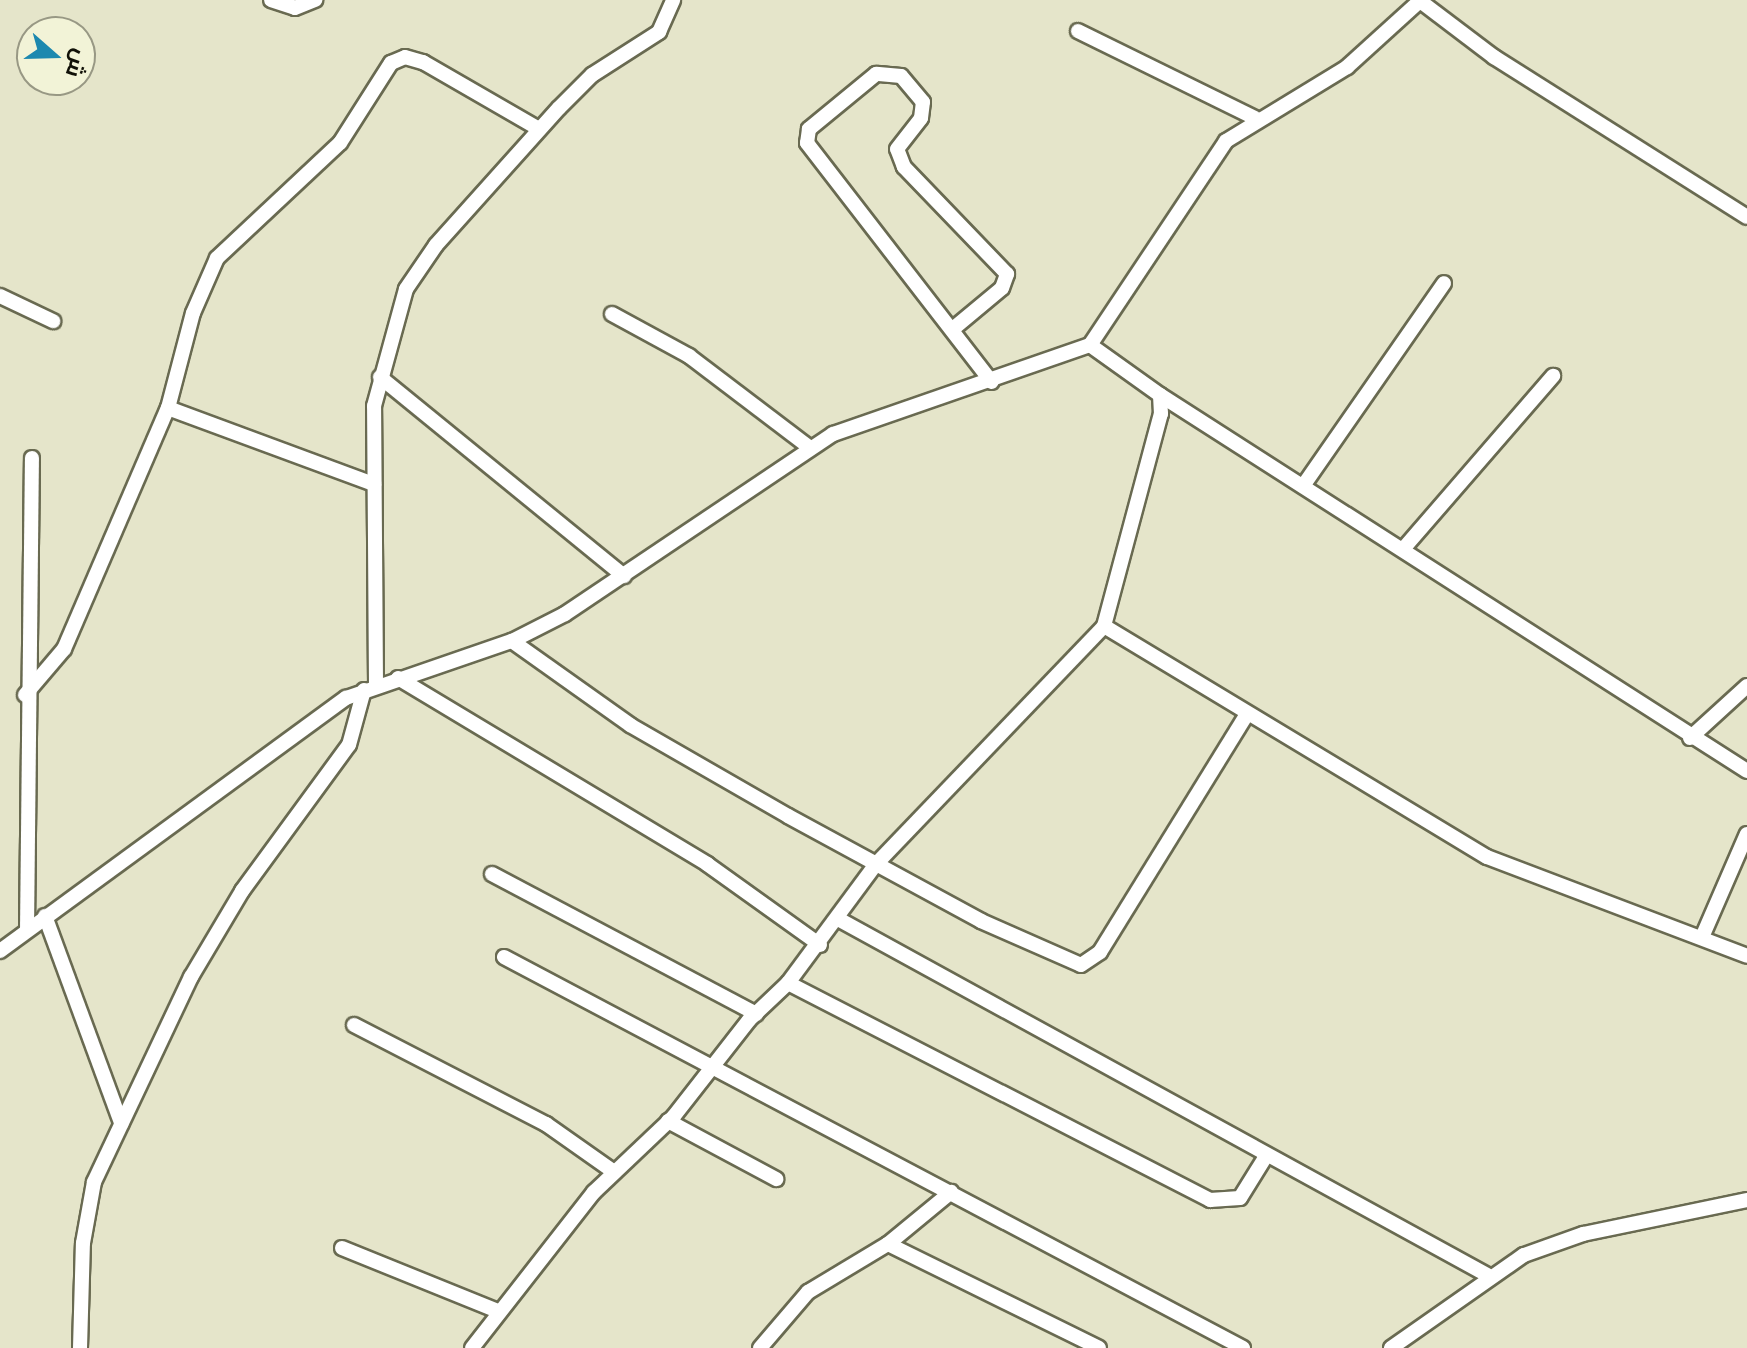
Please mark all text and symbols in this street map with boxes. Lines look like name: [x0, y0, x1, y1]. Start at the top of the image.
north arrow: [16, 16, 96, 96]
text: ش: [60, 46, 95, 82]

